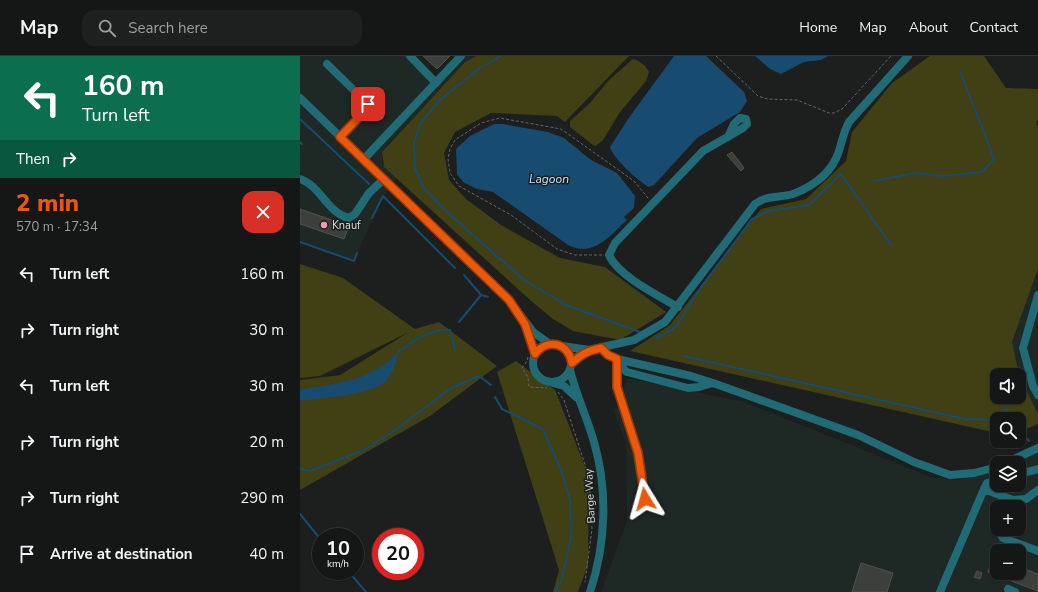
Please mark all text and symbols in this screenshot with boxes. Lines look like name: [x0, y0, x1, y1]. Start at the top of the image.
search box: [82, 10, 362, 46]
text: Map: [20, 15, 58, 41]
icon: search: [96, 17, 118, 39]
text: Search here: [128, 18, 208, 38]
text: Home: [799, 18, 837, 37]
text: Map: [859, 18, 887, 37]
text: About: [909, 18, 948, 37]
text: Contact: [970, 18, 1018, 37]
text: 160 m: [82, 67, 165, 105]
icon: left: [16, 72, 68, 124]
pin: [351, 87, 385, 121]
icon: arrive: [357, 93, 379, 115]
text: Turn left: [82, 103, 150, 127]
icon: right: [58, 148, 80, 170]
text: Then: [16, 149, 50, 169]
water label: Lagoon: [529, 171, 569, 187]
text: 2 min: [16, 187, 79, 219]
button: close: [242, 191, 284, 233]
text: 570 m · 17:34: [16, 218, 98, 236]
place label: Knauf: [332, 218, 361, 233]
marker: Knauf: [319, 220, 329, 230]
icon: left: [16, 263, 38, 285]
text: Turn left: [50, 264, 109, 284]
text: 160 m: [240, 264, 284, 284]
icon: right: [16, 319, 38, 341]
text: Turn right: [50, 320, 119, 340]
text: 30 m: [249, 320, 284, 340]
map controls: [990, 368, 1026, 580]
button: sound: [990, 368, 1026, 404]
icon: left: [16, 375, 38, 397]
text: Turn left: [50, 376, 109, 396]
text: 30 m: [249, 376, 284, 396]
button: search: [990, 412, 1026, 448]
icon: right: [16, 431, 38, 453]
text: Turn right: [50, 432, 119, 452]
text: 20 m: [249, 432, 284, 452]
button: layers: [990, 456, 1026, 492]
street label: Barge Way: [581, 468, 599, 524]
position arrow: [624, 478, 666, 520]
icon: right: [16, 487, 38, 509]
text: Turn right: [50, 488, 119, 508]
text: 290 m: [240, 488, 284, 508]
button: +: [990, 500, 1026, 536]
speed limit sign: 20: [372, 528, 424, 580]
text: 10: [326, 535, 350, 562]
icon: arrive: [16, 543, 38, 565]
text: Arrive at destination: [50, 544, 193, 564]
text: 40 m: [249, 544, 284, 564]
button: −: [990, 544, 1026, 580]
text: km/h: [327, 557, 349, 571]

